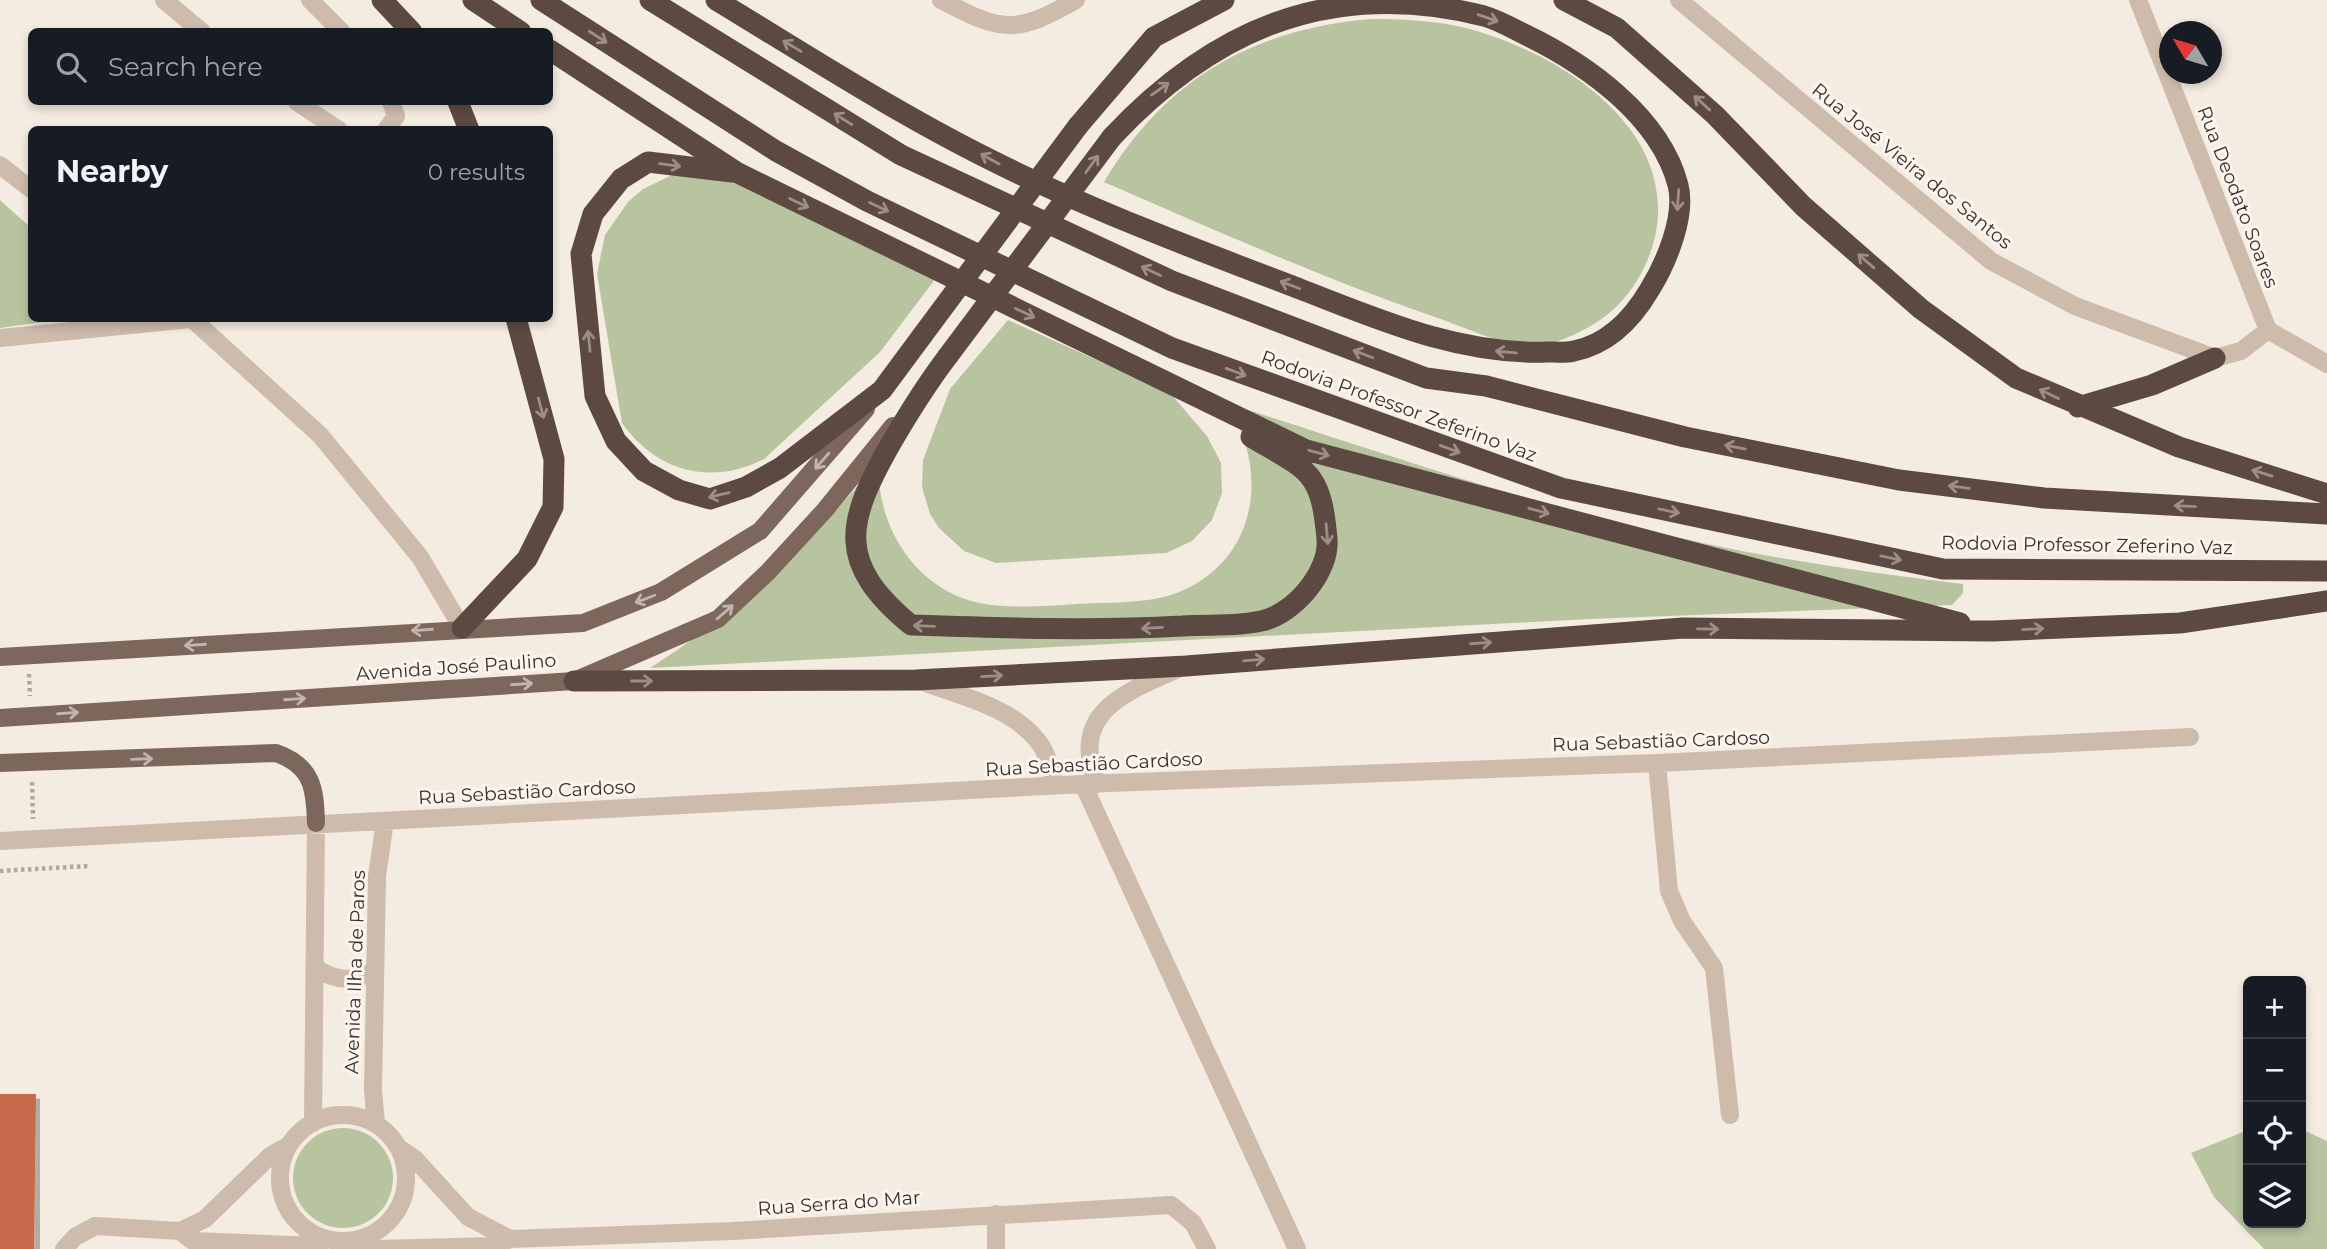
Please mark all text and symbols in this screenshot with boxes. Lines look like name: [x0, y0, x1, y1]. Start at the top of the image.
one-way arrow: [1476, 13, 1498, 25]
north arrow: [2159, 21, 2222, 84]
search box: [28, 28, 553, 105]
one-way arrow: [588, 30, 608, 44]
one-way arrow: [783, 39, 803, 53]
icon: search: [52, 48, 90, 86]
text: Search here: [108, 51, 263, 83]
street label: Rua José Vieira dos Santos: [1807, 78, 2017, 254]
one-way arrow: [1150, 82, 1169, 96]
one-way arrow: [1693, 96, 1711, 112]
street label: Rua Deodato Soares: [2193, 103, 2283, 291]
one-way arrow: [834, 112, 853, 127]
one-way arrow: [980, 152, 1001, 165]
text: Nearby: [56, 153, 168, 190]
one-way arrow: [1084, 155, 1099, 174]
text: 0 results: [428, 158, 525, 186]
one-way arrow: [658, 158, 681, 171]
one-way arrow: [1671, 188, 1684, 210]
one-way arrow: [788, 196, 809, 210]
one-way arrow: [868, 201, 889, 214]
one-way arrow: [1857, 253, 1875, 269]
one-way arrow: [1141, 264, 1162, 277]
one-way arrow: [1279, 278, 1301, 290]
one-way arrow: [1014, 307, 1035, 321]
one-way arrow: [582, 330, 595, 352]
street label: Rodovia Professor Zeferino Vaz: [1258, 345, 1540, 467]
one-way arrow: [1496, 345, 1518, 358]
one-way arrow: [1352, 346, 1374, 359]
one-way arrow: [1225, 366, 1247, 379]
one-way arrow: [2039, 386, 2060, 400]
one-way arrow: [535, 396, 548, 419]
one-way arrow: [1724, 440, 1747, 453]
one-way arrow: [1439, 443, 1461, 456]
one-way arrow: [1308, 448, 1330, 461]
one-way arrow: [814, 452, 830, 470]
one-way arrow: [2251, 466, 2273, 479]
one-way arrow: [1948, 481, 1971, 494]
one-way arrow: [708, 489, 730, 502]
one-way arrow: [2175, 499, 2197, 512]
one-way arrow: [1657, 505, 1680, 519]
one-way arrow: [1528, 506, 1550, 519]
one-way arrow: [1321, 522, 1334, 545]
street label: Rodovia Professor Zeferino Vaz: [1941, 531, 2233, 559]
one-way arrow: [1879, 551, 1902, 565]
one-way arrow: [634, 593, 656, 606]
one-way arrow: [716, 604, 734, 620]
one-way arrow: [913, 619, 936, 632]
one-way arrow: [1140, 621, 1163, 634]
one-way arrow: [1696, 622, 1719, 636]
one-way arrow: [2021, 623, 2044, 636]
one-way arrow: [411, 624, 434, 637]
one-way arrow: [1469, 636, 1491, 649]
one-way arrow: [184, 639, 207, 652]
street label: Avenida José Paulino: [355, 649, 557, 685]
one-way arrow: [1242, 653, 1265, 666]
one-way arrow: [981, 669, 1003, 682]
one-way arrow: [631, 674, 654, 688]
one-way arrow: [510, 677, 533, 690]
one-way arrow: [283, 692, 306, 705]
one-way arrow: [56, 706, 79, 719]
street label: Rua Sebastião Cardoso: [1552, 726, 1770, 756]
street label: Rua Sebastião Cardoso: [985, 747, 1204, 781]
one-way arrow: [130, 752, 153, 765]
street label: Rua Sebastião Cardoso: [418, 775, 637, 809]
street label: Avenida Ilha de Paros: [340, 870, 370, 1074]
map controls: [2243, 976, 2306, 1228]
button: +: [2243, 976, 2306, 1039]
button: −: [2243, 1039, 2306, 1102]
button: locate: [2243, 1102, 2306, 1165]
button: layers: [2243, 1165, 2306, 1228]
street label: Rua Serra do Mar: [757, 1186, 921, 1220]

